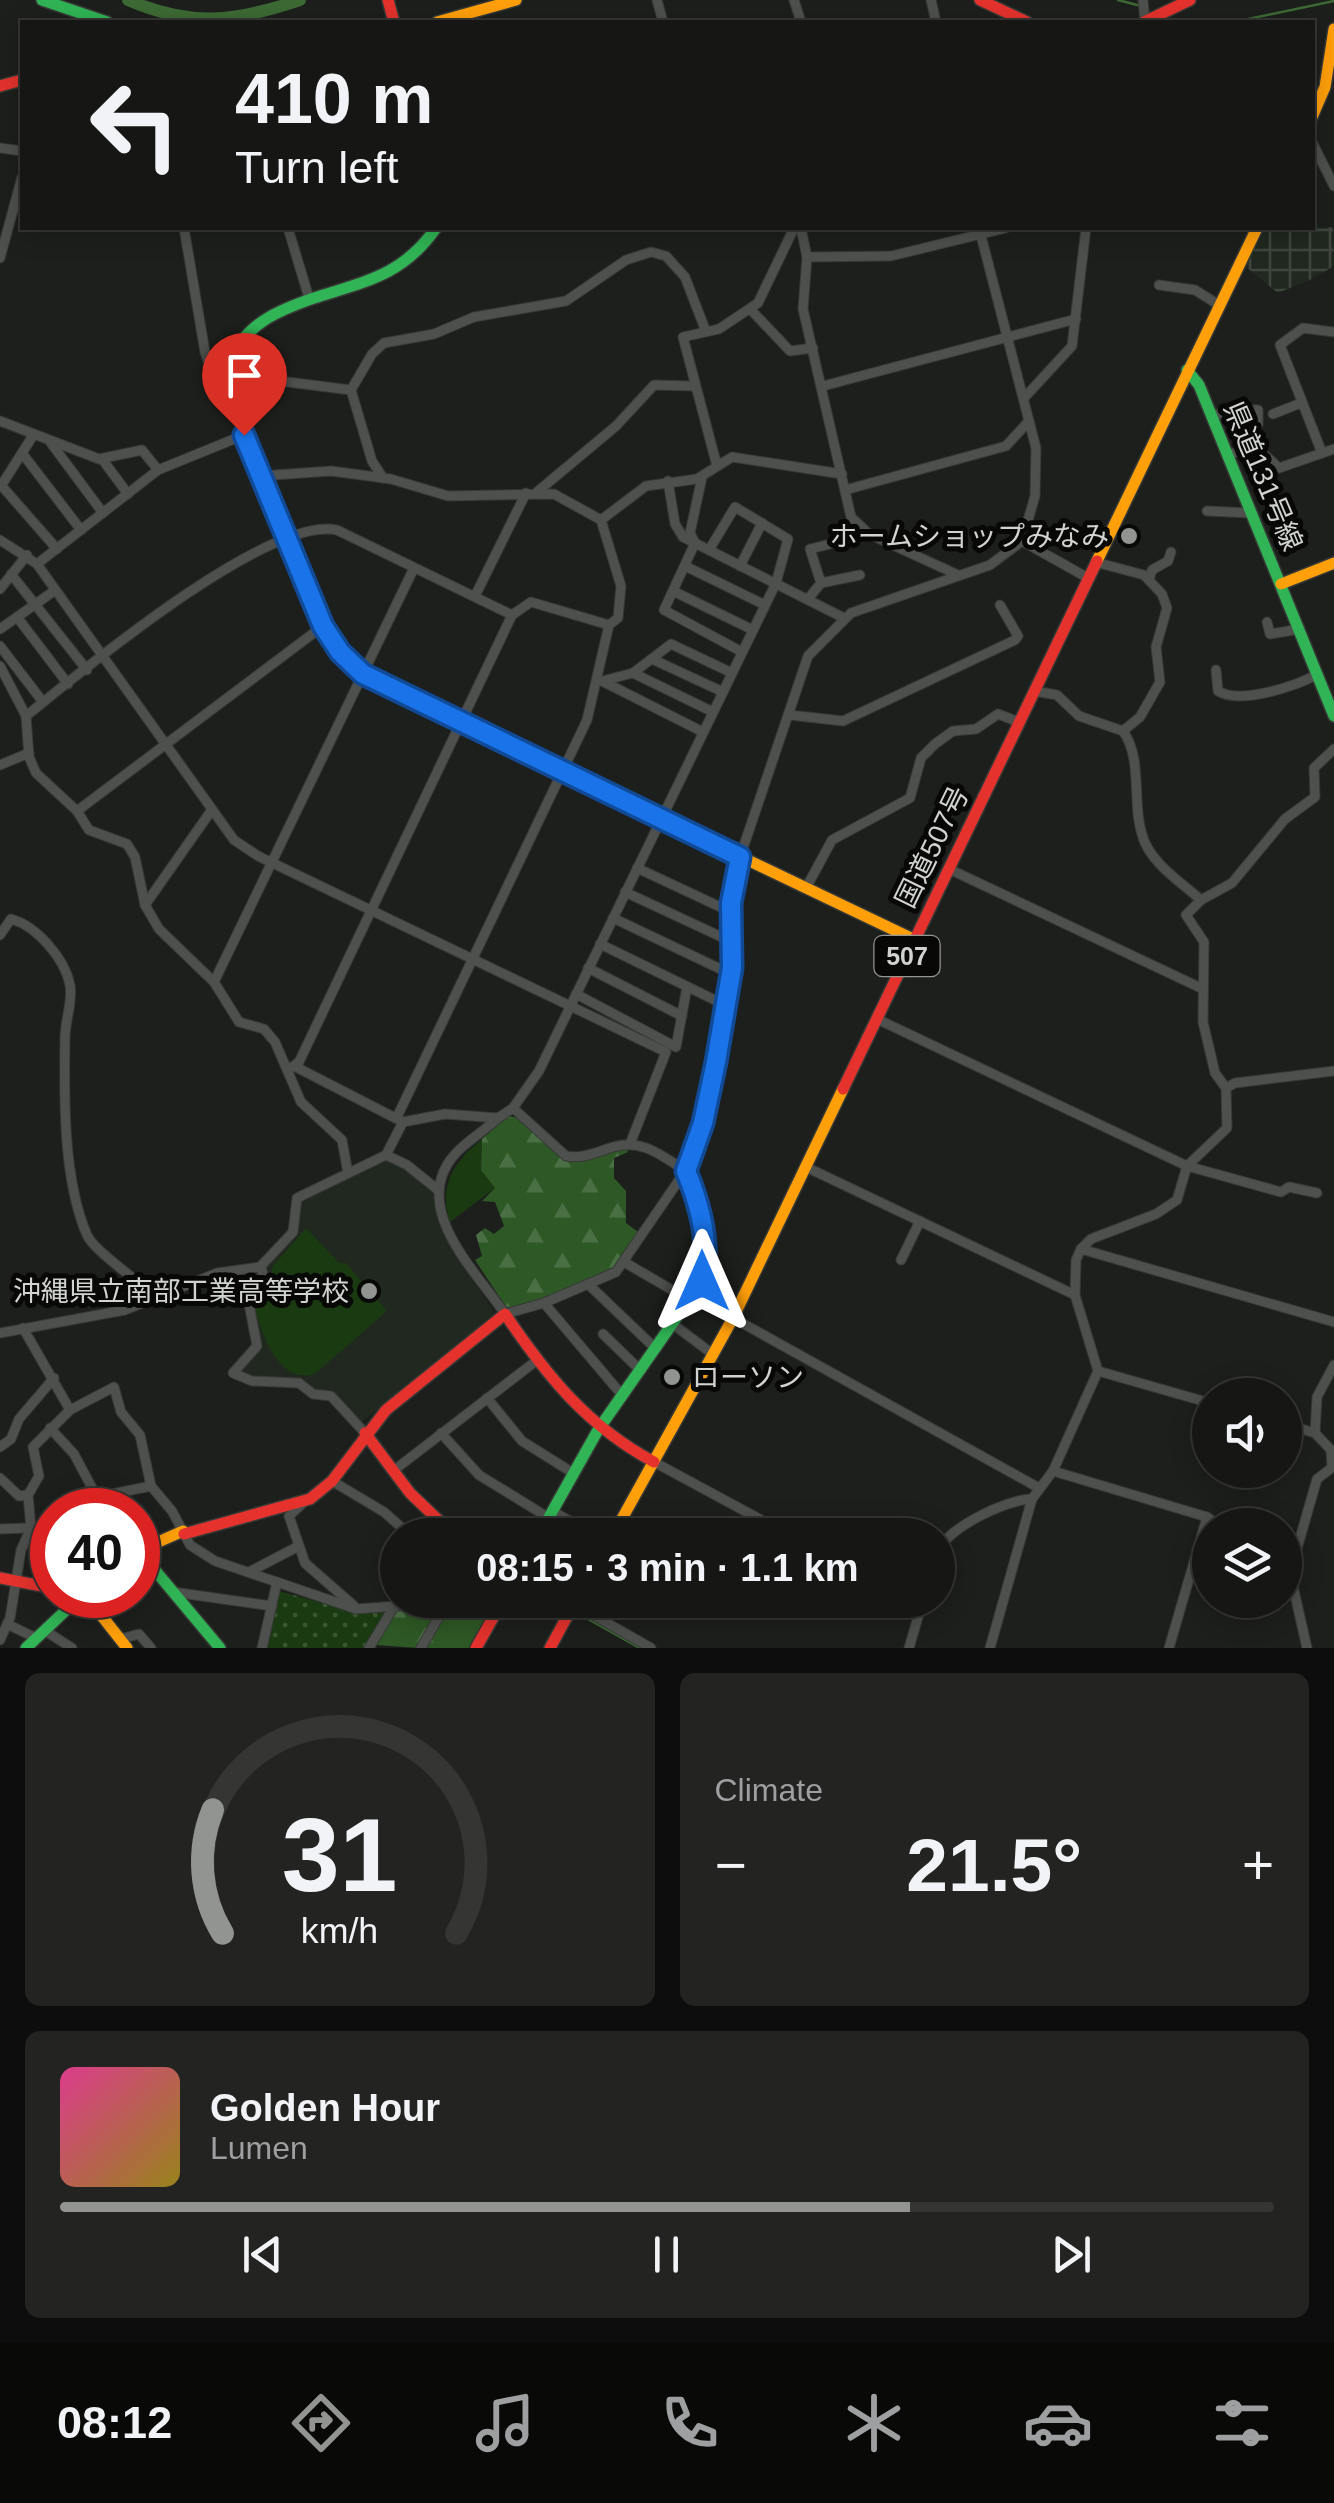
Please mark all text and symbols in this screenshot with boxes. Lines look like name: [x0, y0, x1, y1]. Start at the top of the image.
icon: left: [70, 60, 200, 190]
text: 410 m: [235, 60, 433, 138]
text: Turn left: [235, 142, 398, 193]
pin: [202, 333, 287, 436]
icon: arrive: [217, 348, 272, 403]
street label: 県道131号線: [1218, 397, 1308, 555]
place label: ホームショップみなみ: [830, 521, 1109, 552]
marker: ホームショップみなみ: [1118, 525, 1140, 547]
street label: 国道507号: [889, 781, 975, 913]
road number: 507: [874, 936, 940, 976]
position arrow: [650, 1229, 754, 1333]
place label: 沖縄県立南部工業高等学校: [13, 1276, 349, 1307]
marker: 沖縄県立南部工業高等学校: [358, 1280, 380, 1302]
place label: ローソン: [692, 1362, 804, 1393]
marker: ローソン: [661, 1366, 683, 1388]
map controls: [1192, 1378, 1302, 1618]
button: sound: [1192, 1378, 1302, 1488]
speed limit sign: 40: [30, 1488, 160, 1618]
button: layers: [1192, 1508, 1302, 1618]
text: 08:15 · 3 min · 1.1 km: [476, 1547, 859, 1589]
text: Climate: [715, 1772, 823, 1808]
text: 31: [282, 1797, 398, 1913]
text: 21.5°: [906, 1823, 1082, 1907]
text: −: [715, 1834, 747, 1896]
text: +: [1242, 1834, 1274, 1896]
text: km/h: [301, 1911, 378, 1951]
text: Golden Hour: [210, 2087, 440, 2129]
text: Lumen: [210, 2130, 308, 2166]
icon: previous: [235, 2227, 290, 2282]
icon: pause: [639, 2227, 694, 2282]
icon: next: [1044, 2227, 1099, 2282]
icon: directions: [286, 2388, 356, 2458]
icon: music: [470, 2388, 540, 2458]
icon: phone: [655, 2388, 725, 2458]
icon: climate: [839, 2388, 909, 2458]
icon: car: [1023, 2388, 1093, 2458]
icon: filters: [1207, 2388, 1277, 2458]
text: 08:12: [57, 2397, 172, 2448]

